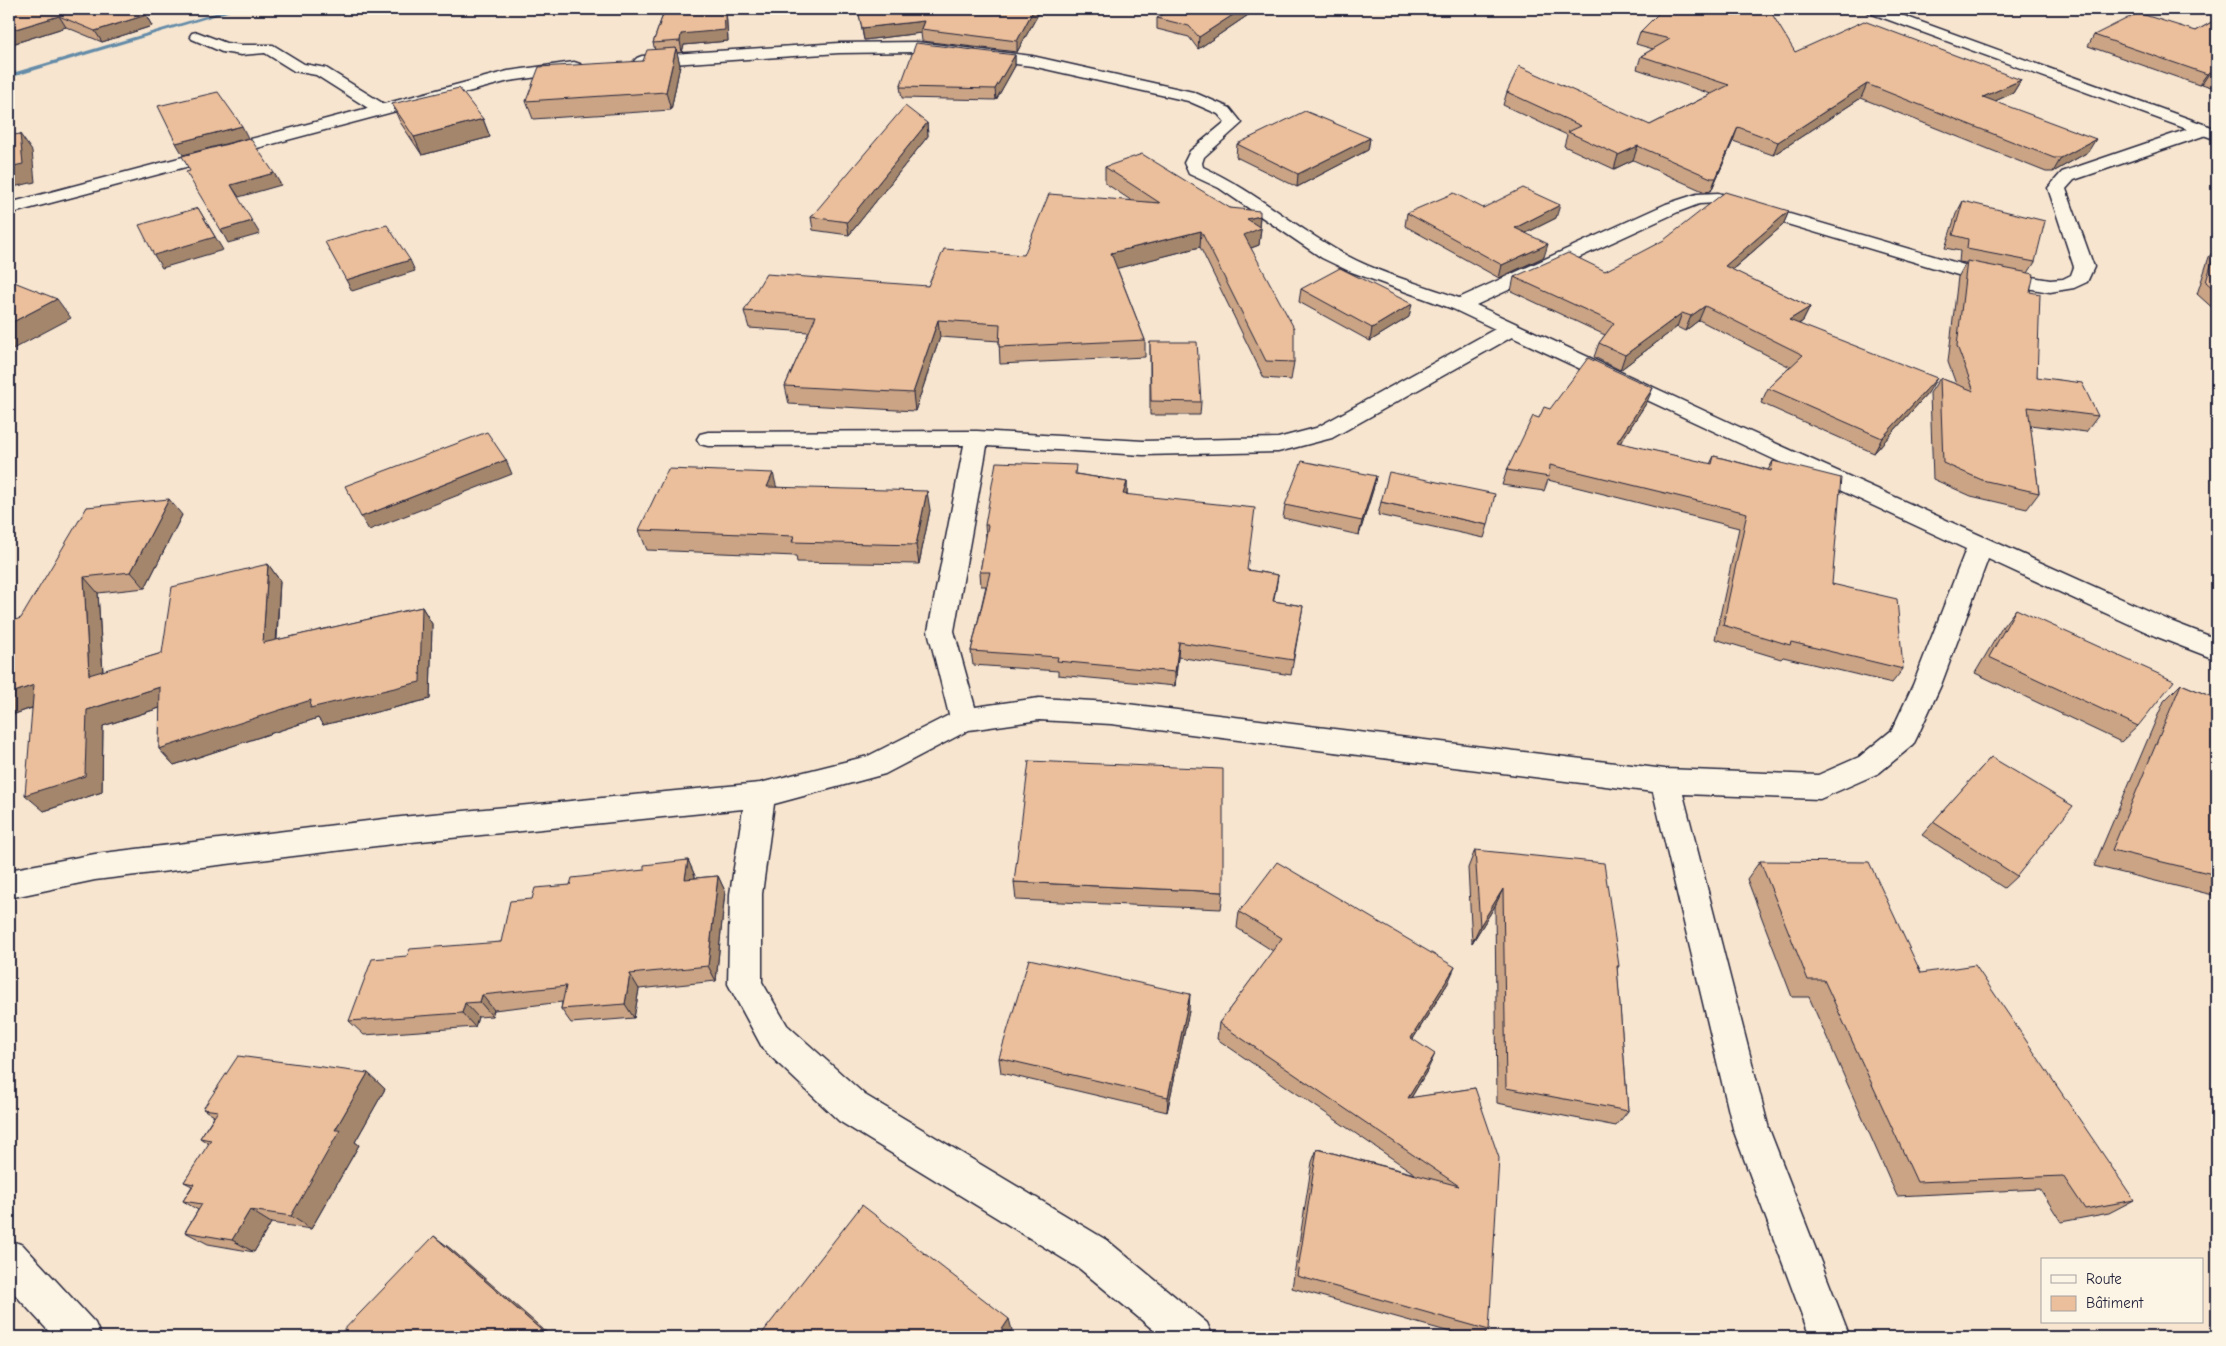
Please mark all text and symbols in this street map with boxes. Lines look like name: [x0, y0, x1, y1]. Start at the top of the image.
legend: [2041, 1258, 2204, 1324]
text: Route: [2086, 1270, 2122, 1288]
text: Bâtiment: [2086, 1294, 2144, 1312]

